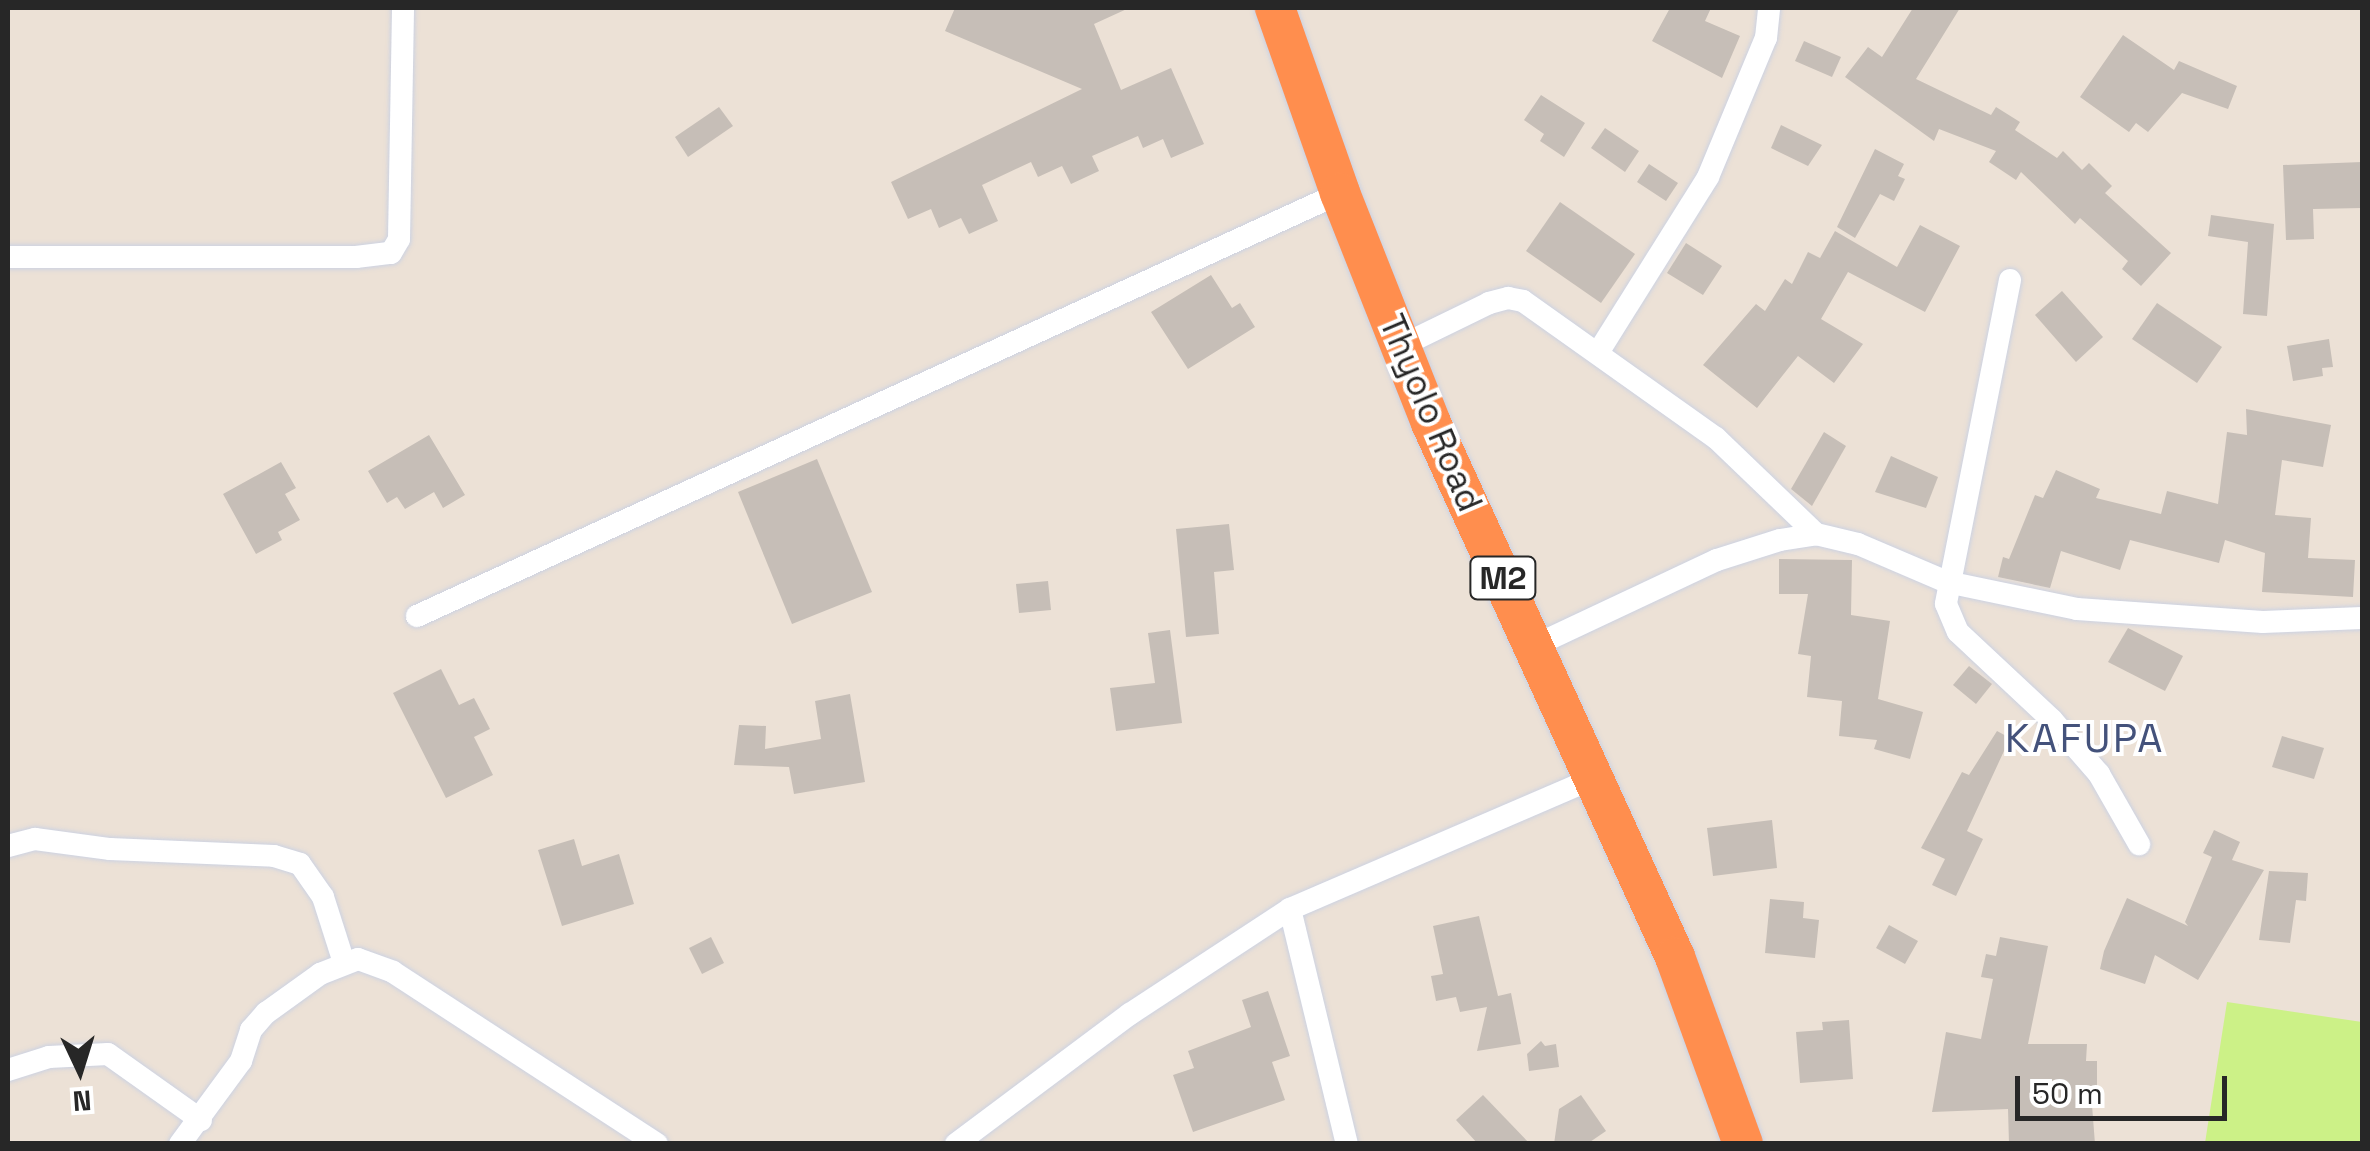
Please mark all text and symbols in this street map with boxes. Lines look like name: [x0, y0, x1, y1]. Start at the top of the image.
street label: Thyolo Road: [1371, 308, 1491, 518]
road number: M2: [1468, 551, 1538, 605]
district label: KAFUPA: [2005, 715, 2165, 763]
north arrow: [30, 1021, 130, 1121]
scale bar: [2020, 1056, 2232, 1118]
text: 50 m: [2032, 1074, 2103, 1113]
text: N: [71, 1082, 93, 1120]

